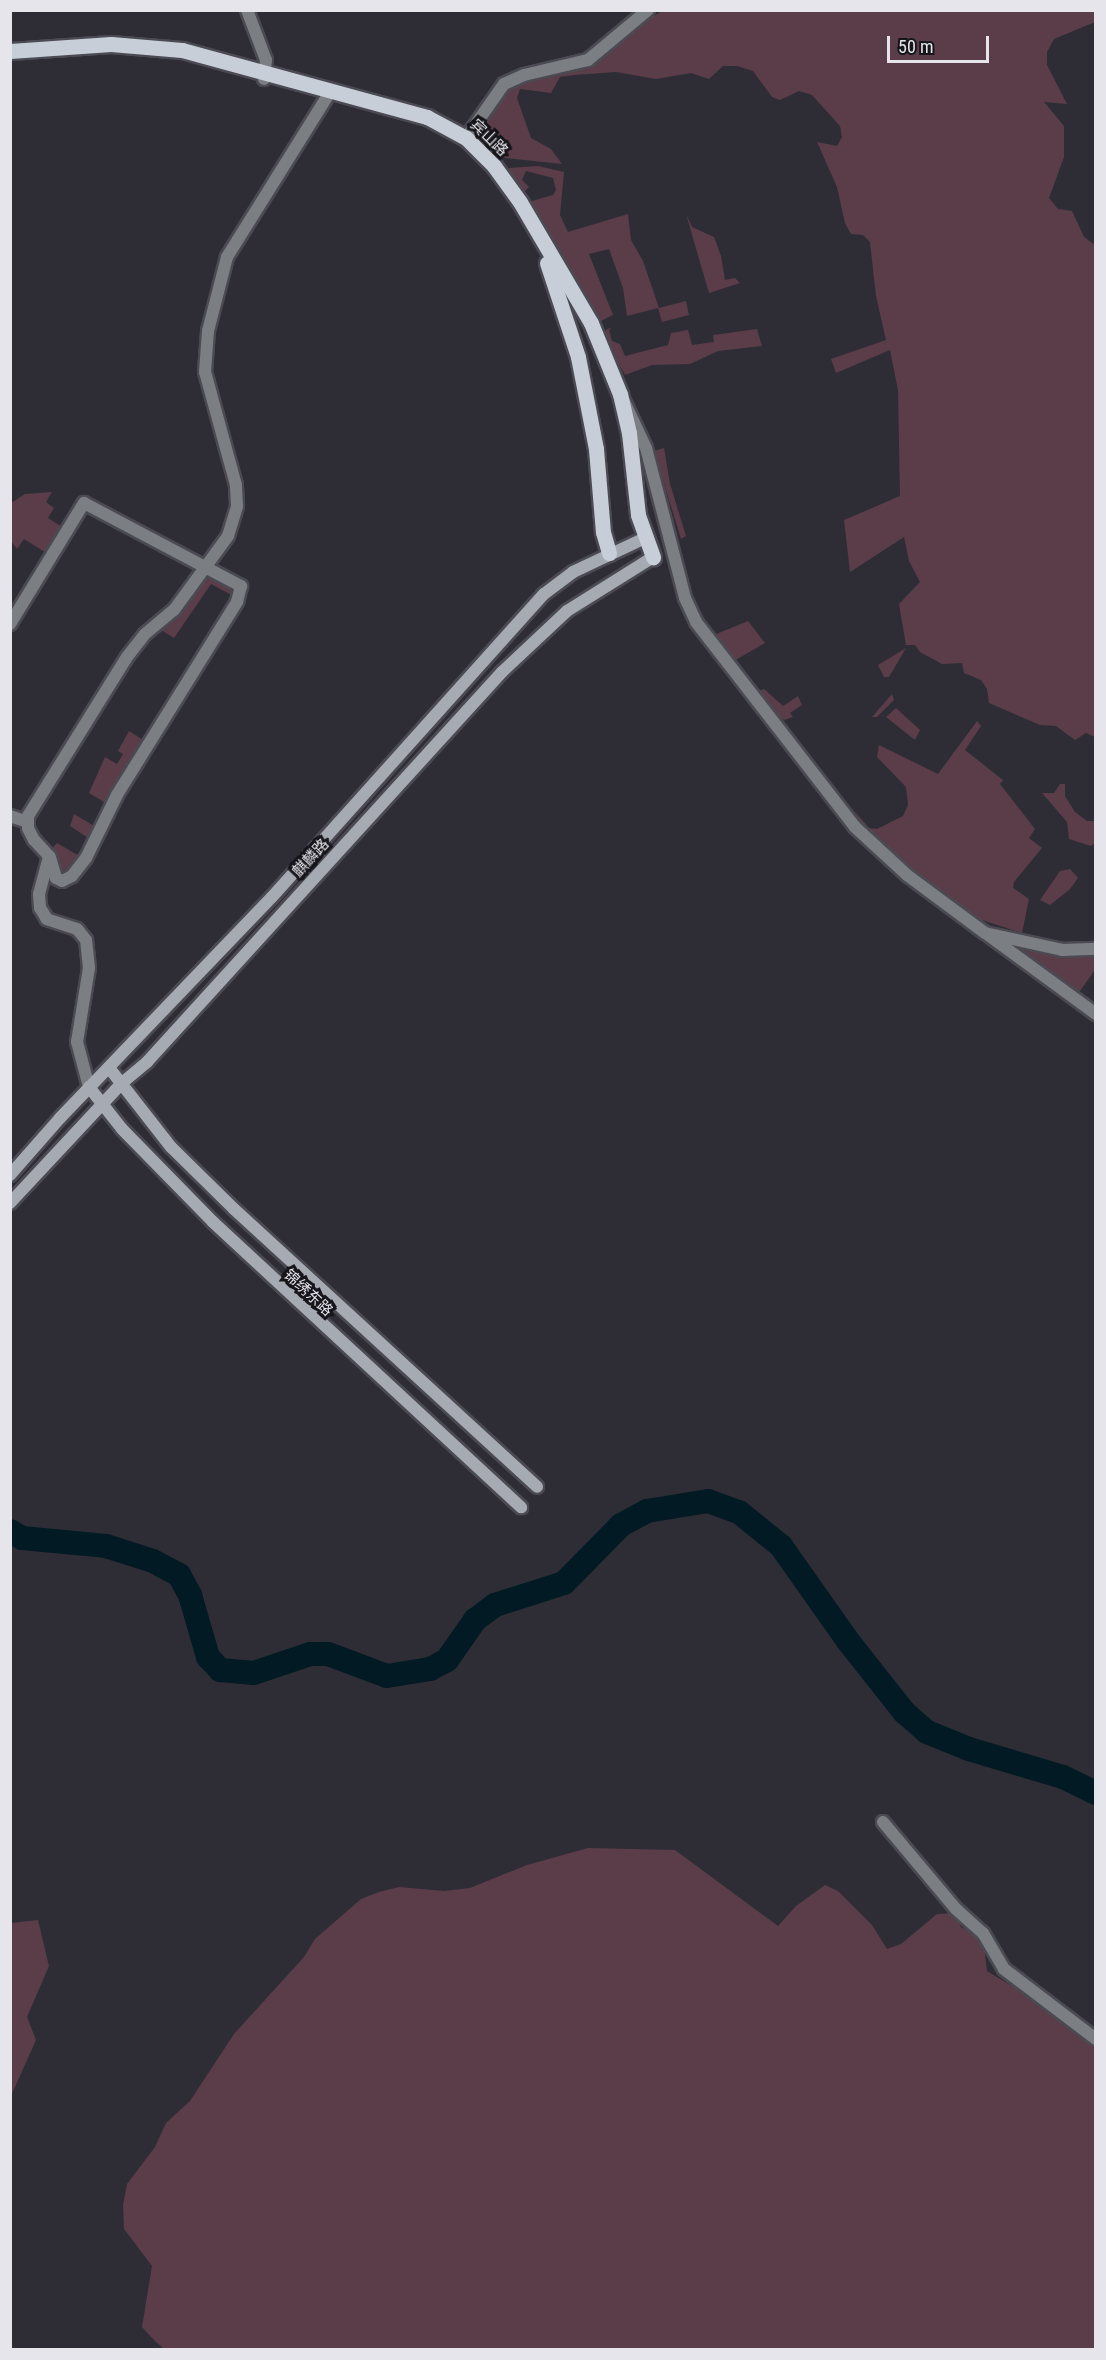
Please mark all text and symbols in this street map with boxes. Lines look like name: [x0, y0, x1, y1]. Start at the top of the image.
scale bar: [890, 24, 992, 62]
text: 50 m: [898, 36, 933, 57]
street label: 宾山路: [467, 116, 511, 160]
street label: 麒麟路: [289, 835, 333, 881]
street label: 锦绣东路: [280, 1266, 336, 1320]

